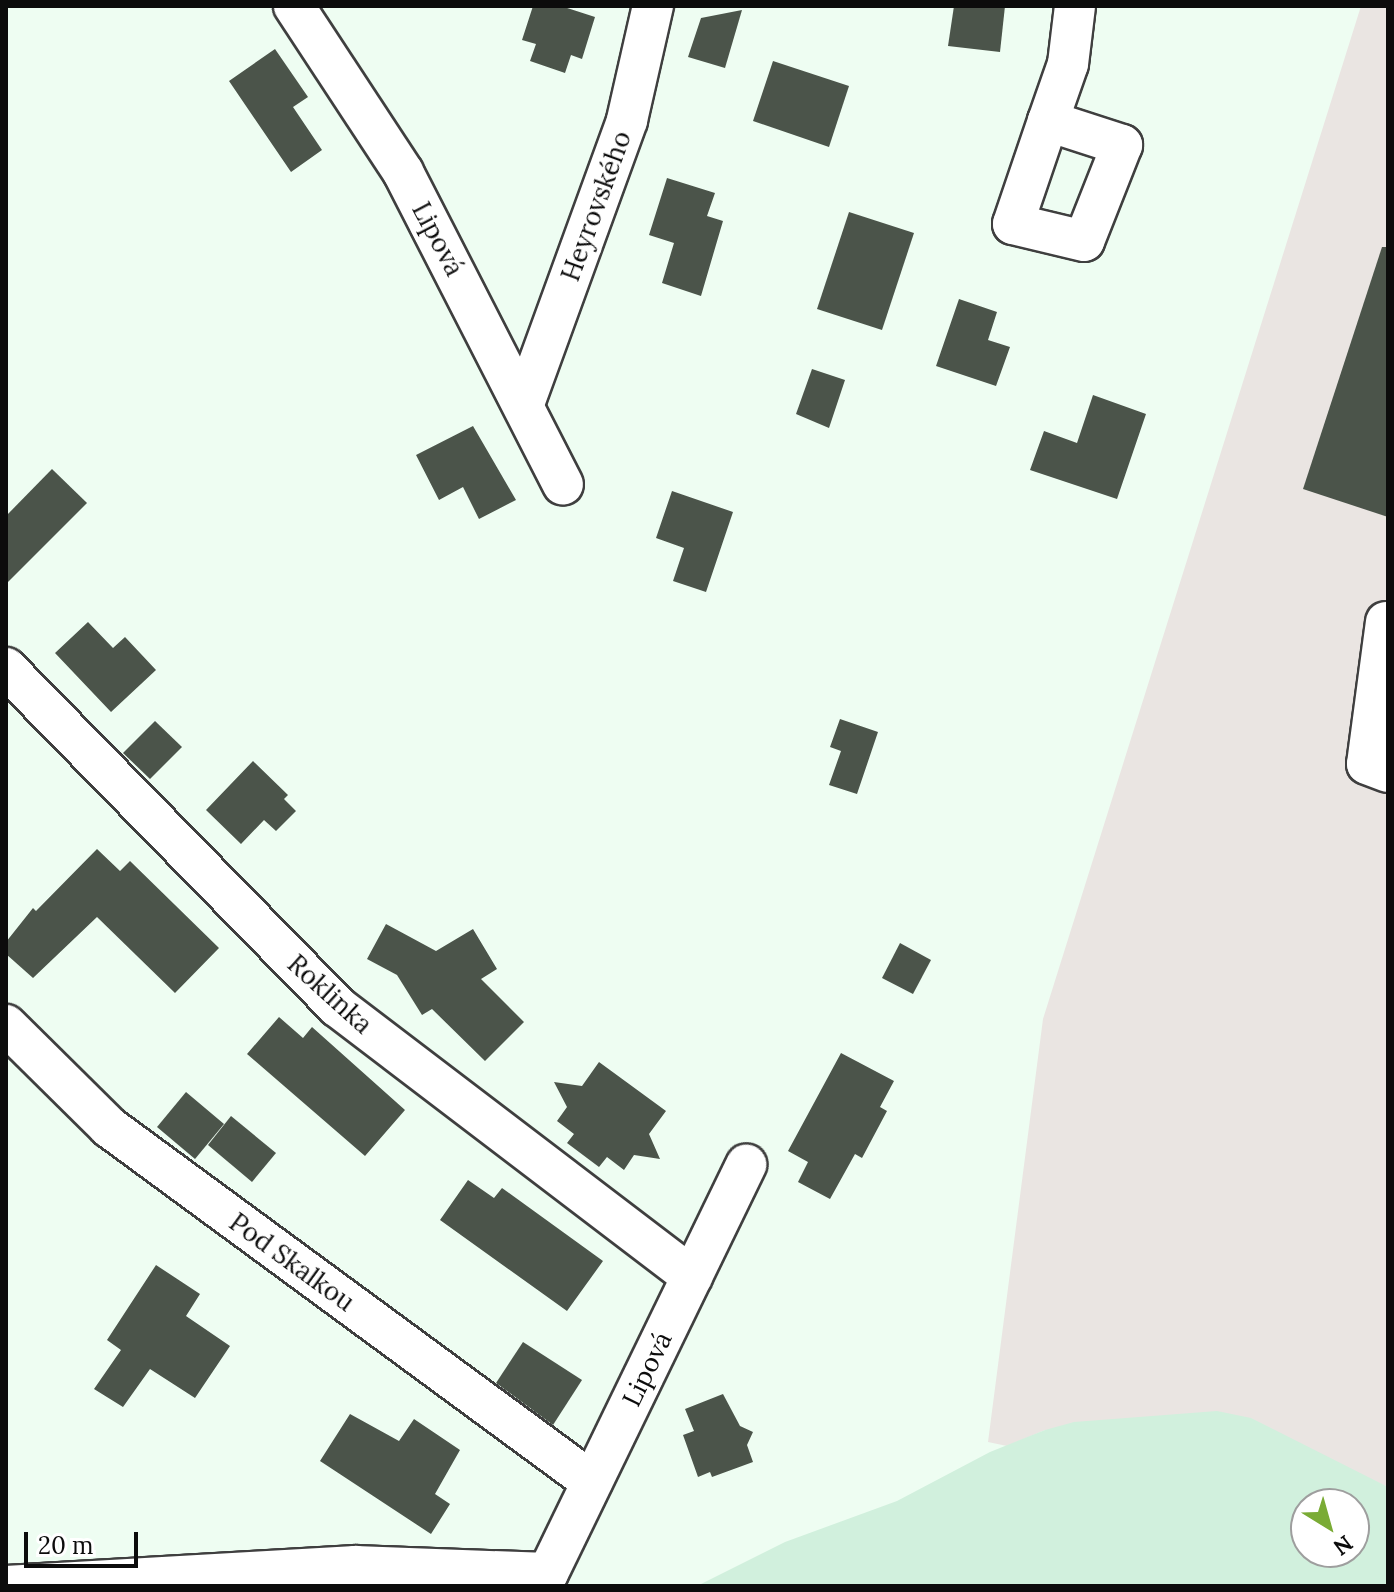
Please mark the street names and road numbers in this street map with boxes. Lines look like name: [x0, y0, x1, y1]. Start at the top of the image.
street label: Heyrovského: [554, 127, 638, 285]
street label: Lipová: [406, 197, 470, 281]
street label: Roklinka: [281, 948, 379, 1040]
street label: Pod Skalkou: [223, 1206, 361, 1318]
street label: Lipová: [616, 1327, 678, 1411]

